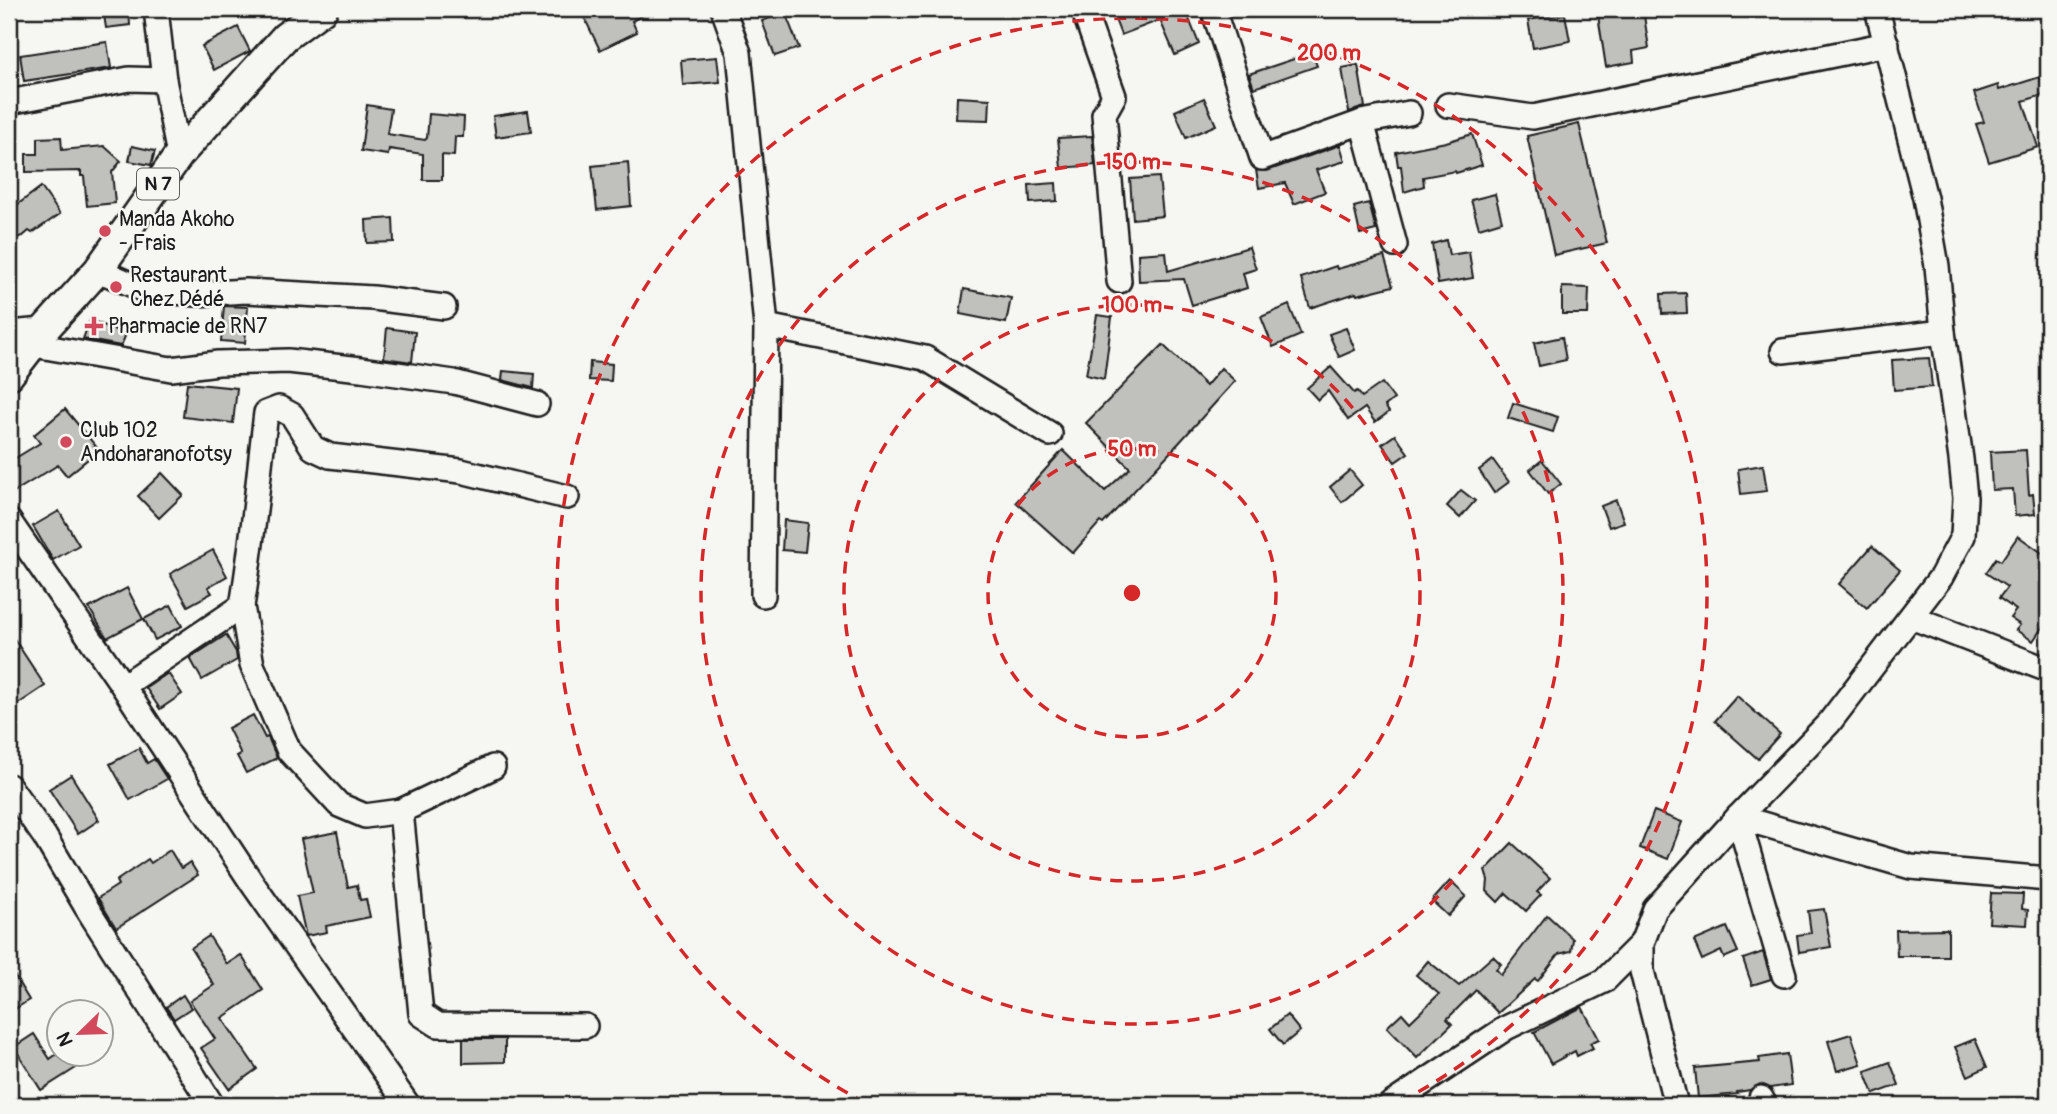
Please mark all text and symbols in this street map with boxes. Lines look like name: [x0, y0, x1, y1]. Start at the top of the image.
text: 200 m: [1297, 40, 1361, 67]
text: 150 m: [1103, 149, 1161, 176]
road number: N 7: [137, 168, 179, 200]
place label: Manda Akoho - Frais: [119, 206, 235, 257]
marker: Manda Akoho - Frais: [97, 223, 113, 239]
place label: Restaurant Chez Dédé: [130, 262, 228, 313]
marker: Restaurant Chez Dédé: [108, 279, 124, 295]
text: 100 m: [1102, 292, 1162, 319]
place label: Pharmacie de RN7: [108, 313, 267, 340]
marker: Pharmacie de RN7: [86, 318, 102, 334]
place label: Club 102 Andoharanofotsy: [80, 417, 232, 468]
marker: Club 102 Andoharanofotsy: [58, 434, 74, 450]
text: 50 m: [1108, 436, 1157, 463]
centre of rings: [1120, 581, 1144, 605]
north arrow: [46, 998, 116, 1068]
text: N: [52, 1029, 79, 1050]

